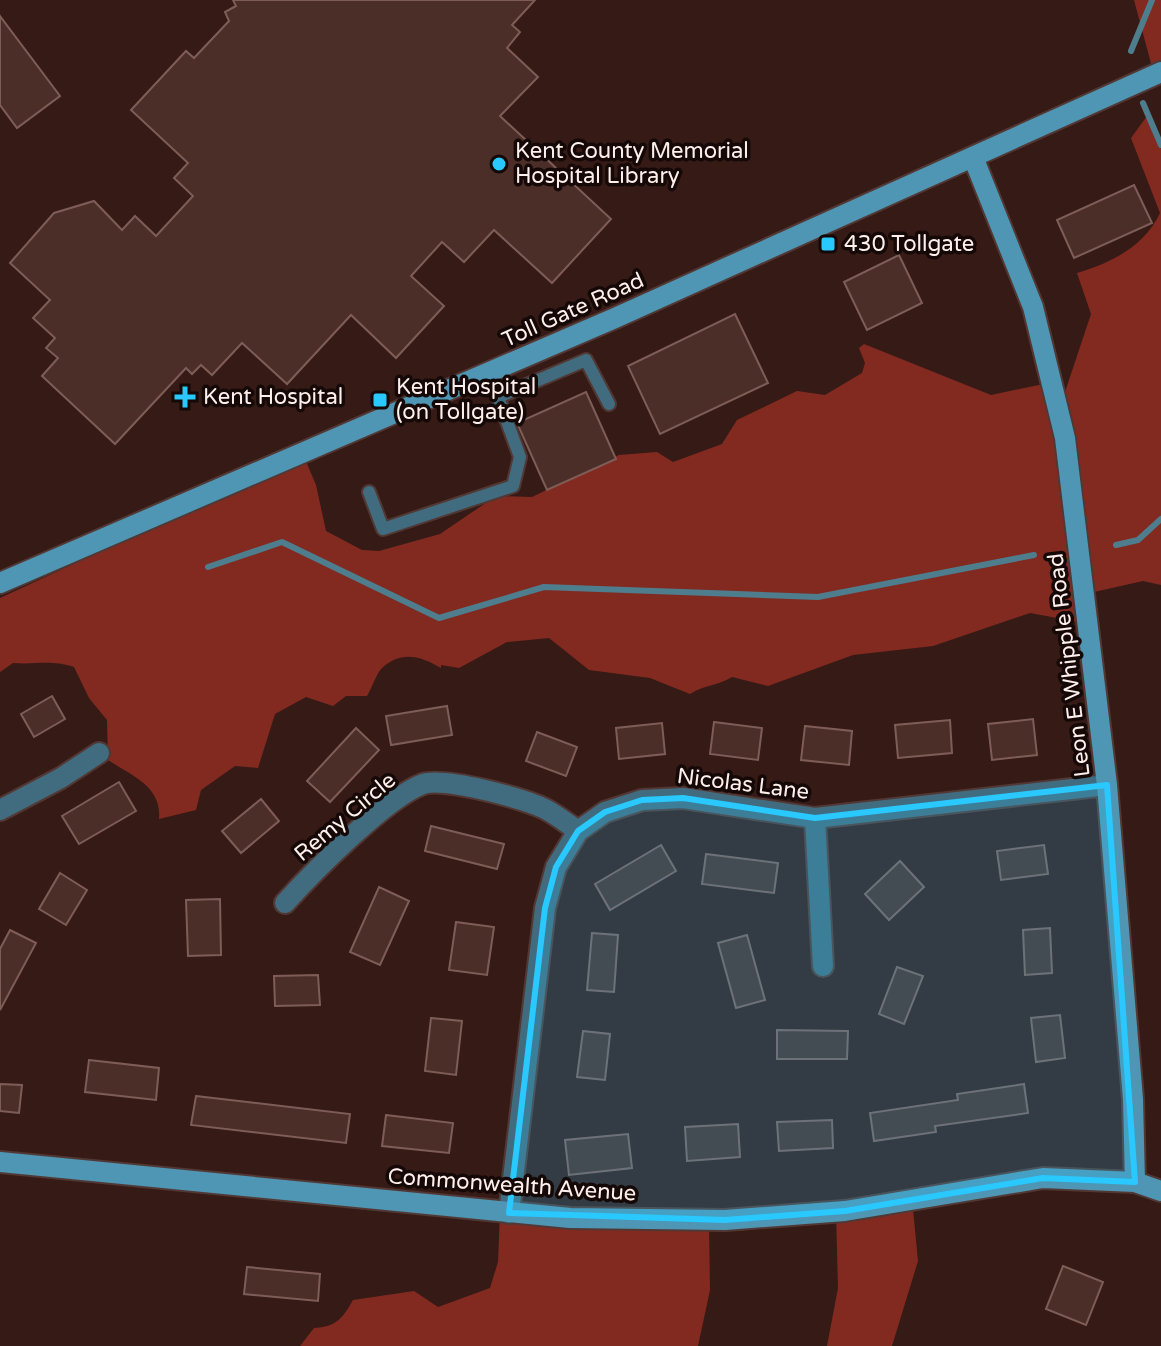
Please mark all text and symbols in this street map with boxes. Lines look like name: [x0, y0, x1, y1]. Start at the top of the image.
place label: Kent County Memorial Hospital Library: [515, 138, 749, 189]
marker: Kent County Memorial Hospital Library: [490, 155, 508, 173]
place label: 430 Tollgate: [844, 231, 974, 257]
marker: 430 Tollgate: [819, 235, 837, 253]
street label: Toll Gate Road: [498, 267, 648, 353]
place label: Kent Hospital (on Tollgate): [396, 374, 536, 425]
place label: Kent Hospital: [203, 384, 343, 410]
marker: Kent Hospital: [174, 386, 196, 408]
marker: Kent Hospital (on Tollgate): [371, 391, 389, 409]
street label: Leon E Whipple Road: [1042, 552, 1096, 778]
street label: Nicolas Lane: [675, 763, 811, 805]
street label: Remy Circle: [289, 767, 401, 867]
street label: Commonwealth Avenue: [387, 1163, 637, 1207]

